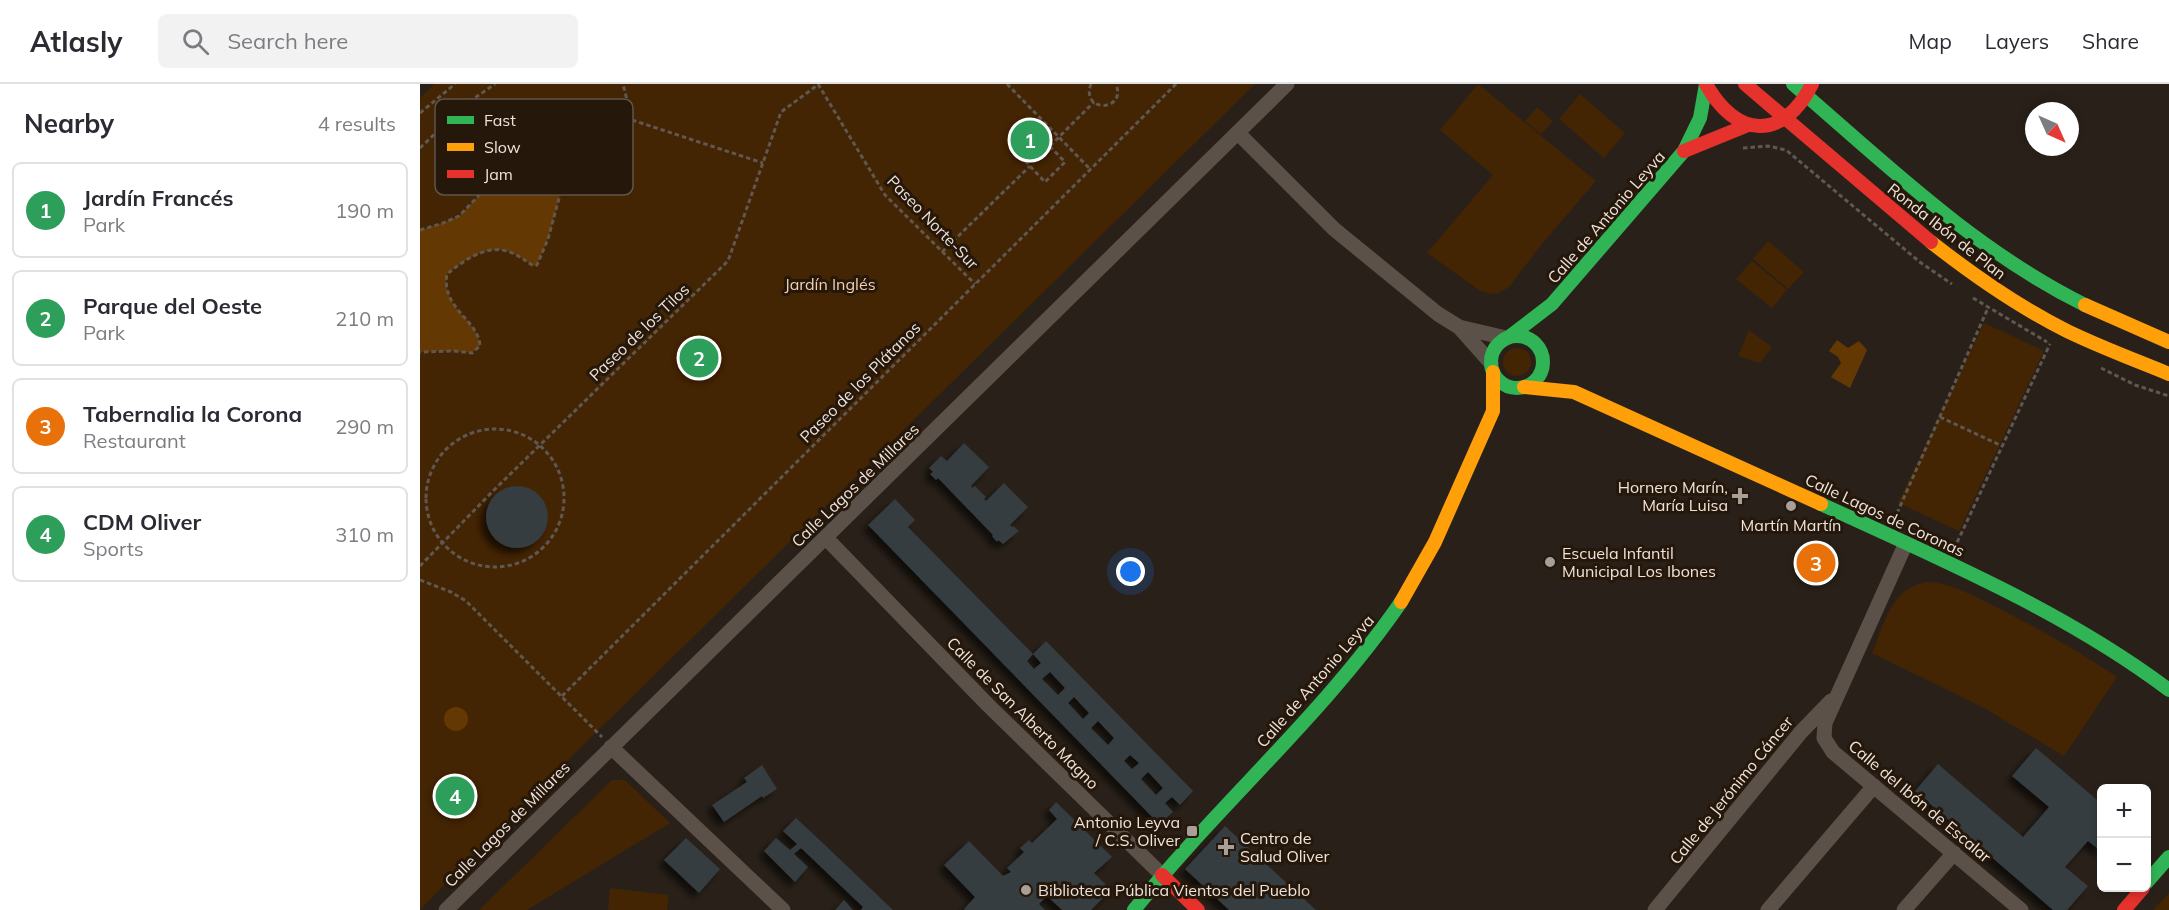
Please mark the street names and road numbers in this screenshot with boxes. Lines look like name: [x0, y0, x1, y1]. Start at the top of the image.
street label: Calle de Antonio Leyva: [1543, 147, 1669, 287]
street label: Paseo Norte-Sur: [883, 171, 983, 273]
street label: Ronda Ibón de Plan: [1884, 179, 2010, 283]
street label: Paseo de los Tilos: [585, 279, 693, 385]
street label: Paseo de los Plátanos: [795, 317, 925, 447]
street label: Calle Lagos de Millares: [787, 419, 923, 551]
street label: Calle Lagos de Coronas: [1802, 469, 1968, 561]
street label: Calle de Antonio Leyva: [1252, 611, 1378, 751]
street label: Calle de San Alberto Magno: [943, 633, 1103, 793]
street label: Calle de Jerónimo Cáncer: [1665, 712, 1797, 868]
street label: Calle del Ibón de Escalar: [1845, 736, 1995, 867]
street label: Calle Lagos de Millares: [440, 757, 574, 891]

